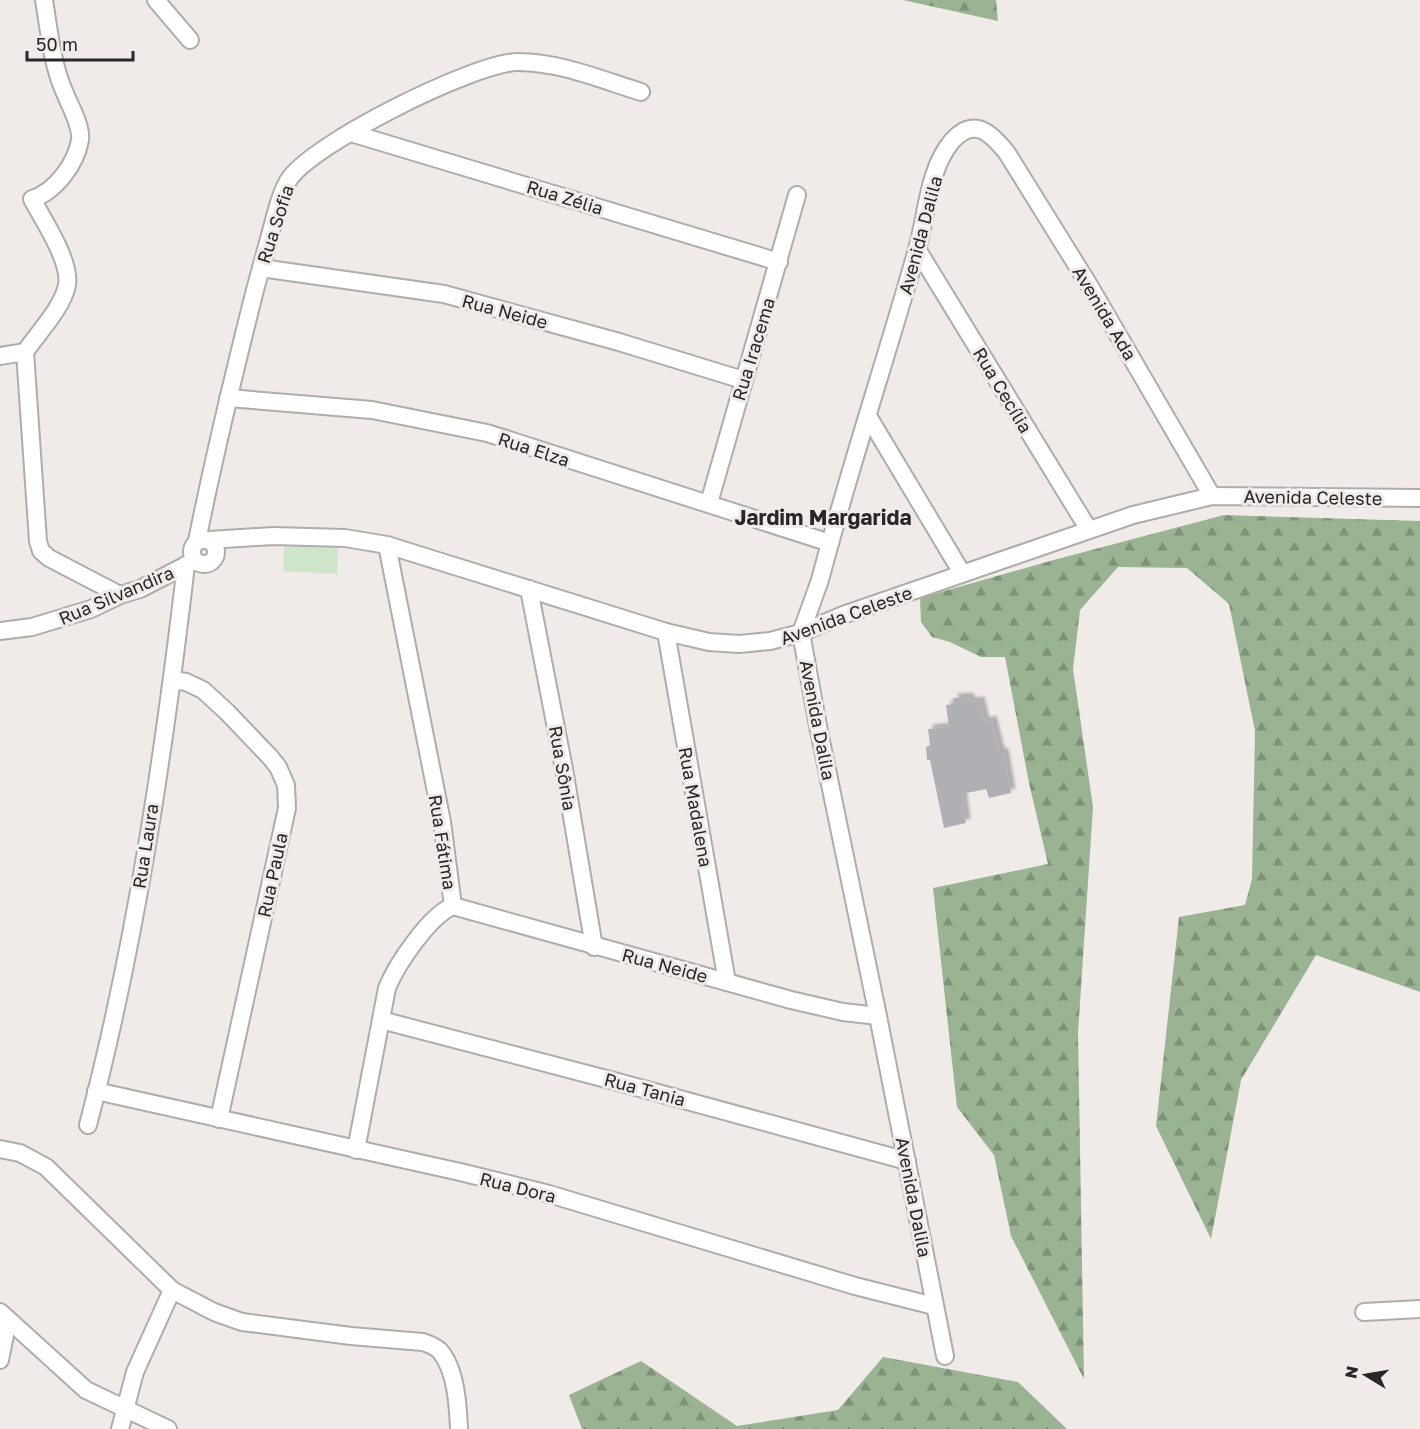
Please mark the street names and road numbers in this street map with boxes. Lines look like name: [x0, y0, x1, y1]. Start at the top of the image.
street label: Avenida Dalila: [894, 173, 946, 297]
street label: Rua Zélia: [524, 175, 606, 219]
street label: Rua Sofia: [252, 182, 298, 266]
street label: Avenida Ada: [1068, 262, 1142, 364]
street label: Rua Neide: [460, 289, 550, 333]
street label: Rua Iracema: [727, 295, 779, 403]
street label: Rua Cecília: [969, 343, 1037, 437]
street label: Rua Elza: [496, 427, 572, 471]
street label: Avenida Celeste: [1243, 485, 1383, 509]
street label: Rua Silvandira: [55, 561, 177, 629]
street label: Avenida Celeste: [777, 581, 915, 649]
street label: Avenida Dalila: [796, 658, 840, 782]
street label: Rua Sônia: [545, 724, 581, 812]
street label: Rua Madalena: [675, 745, 717, 869]
street label: Rua Fátima: [425, 793, 461, 891]
street label: Rua Laura: [127, 802, 163, 890]
street label: Rua Paula: [252, 831, 292, 919]
street label: Rua Neide: [620, 943, 710, 987]
street label: Rua Tania: [602, 1068, 688, 1110]
street label: Avenida Dalila: [892, 1135, 936, 1259]
street label: Rua Dora: [478, 1167, 558, 1207]

